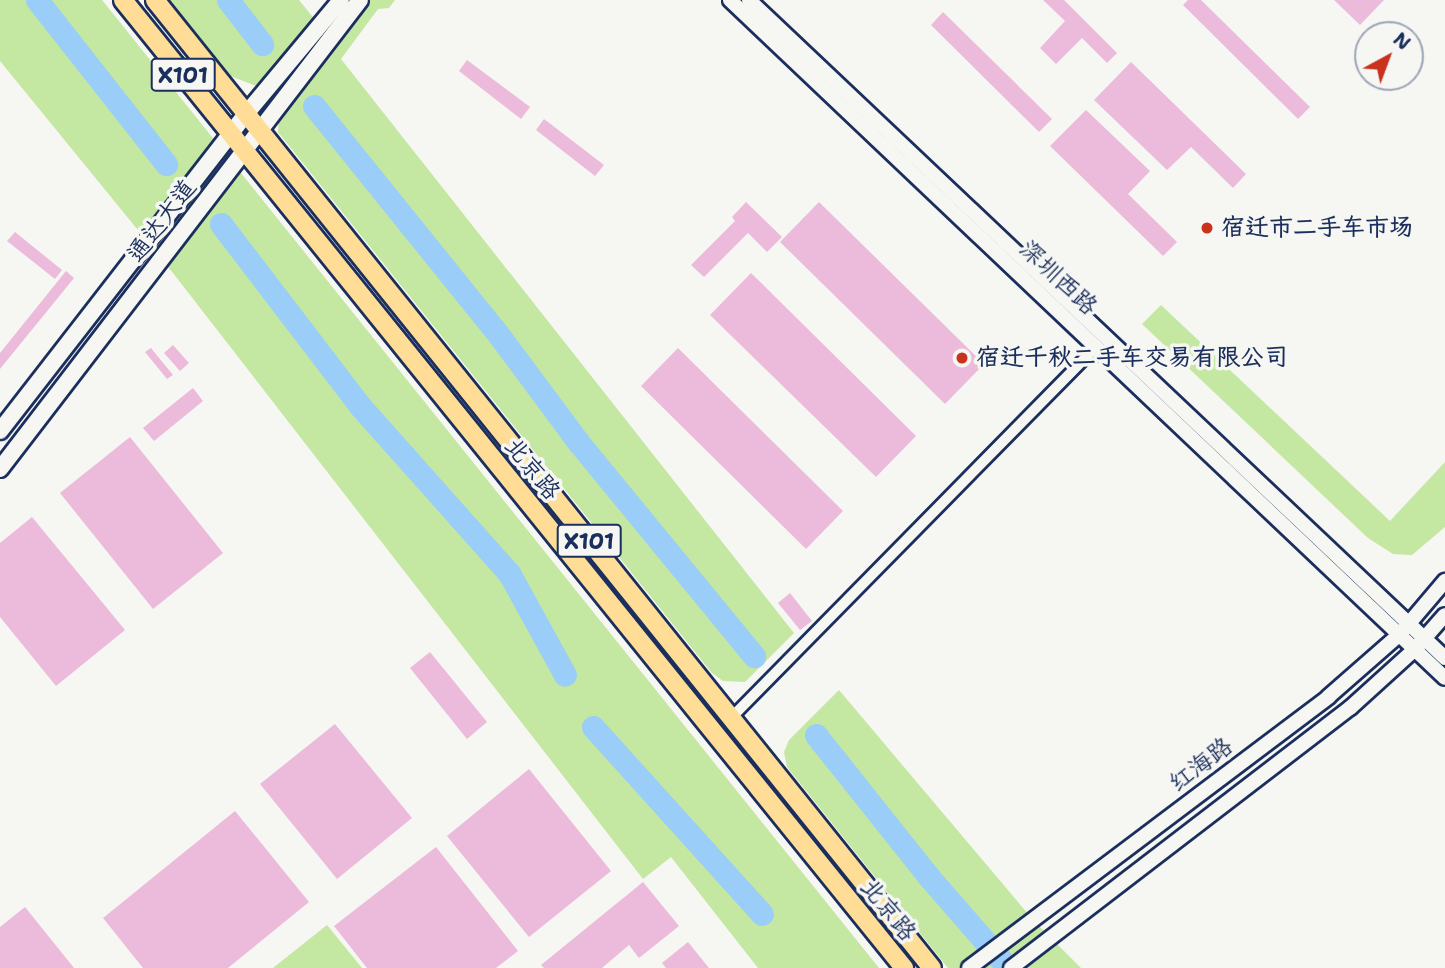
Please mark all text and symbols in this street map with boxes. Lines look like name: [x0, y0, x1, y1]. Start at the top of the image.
north arrow: [1354, 21, 1424, 91]
text: N: [1388, 27, 1416, 56]
road number: X101: [150, 55, 216, 94]
street label: 通达大道: [122, 174, 202, 268]
place label: 宿迁市二手车市场: [1221, 214, 1413, 242]
marker: 宿迁市二手车市场: [1199, 220, 1215, 236]
street label: 深圳西路: [1013, 235, 1103, 321]
place label: 宿迁千秋二手车交易有限公司: [976, 344, 1288, 372]
marker: 宿迁千秋二手车交易有限公司: [954, 350, 970, 366]
street label: 北京路: [498, 432, 566, 506]
road number: X101: [556, 522, 622, 561]
street label: 红海路: [1164, 732, 1238, 798]
street label: 北京路: [854, 873, 922, 947]

